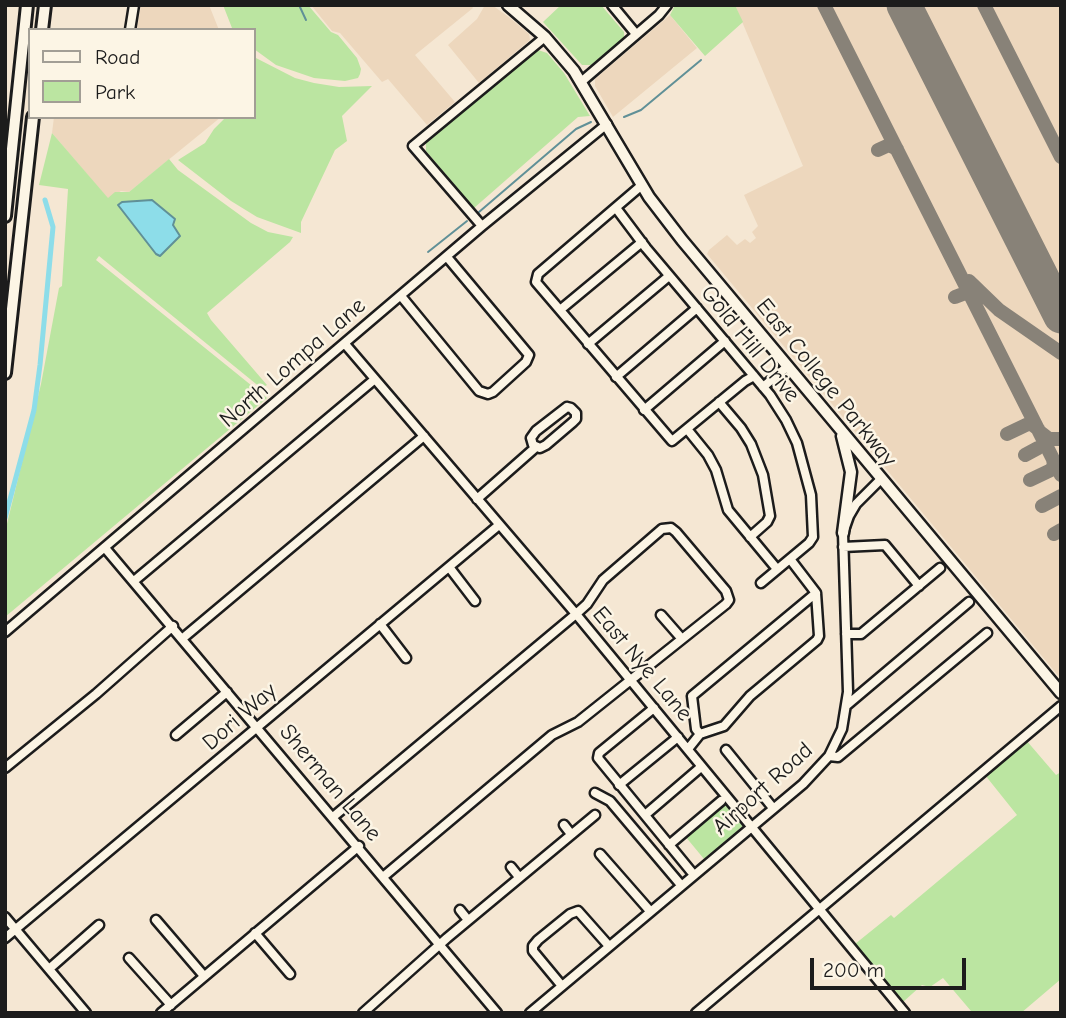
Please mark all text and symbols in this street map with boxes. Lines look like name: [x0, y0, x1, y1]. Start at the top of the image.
legend: [28, 28, 256, 119]
text: Road: [95, 45, 140, 69]
text: Park: [95, 80, 135, 104]
street label: Gold Hill Drive: [694, 280, 806, 408]
street label: North Lompa Lane: [214, 292, 372, 434]
street label: East College Parkway: [750, 293, 902, 473]
street label: East Nye Lane: [586, 601, 698, 727]
street label: Dori Way: [197, 677, 283, 757]
street label: Sherman Lane: [273, 719, 387, 847]
street label: Airport Road: [707, 737, 819, 841]
scale bar: [814, 944, 970, 988]
text: 200 m: [823, 958, 884, 982]

